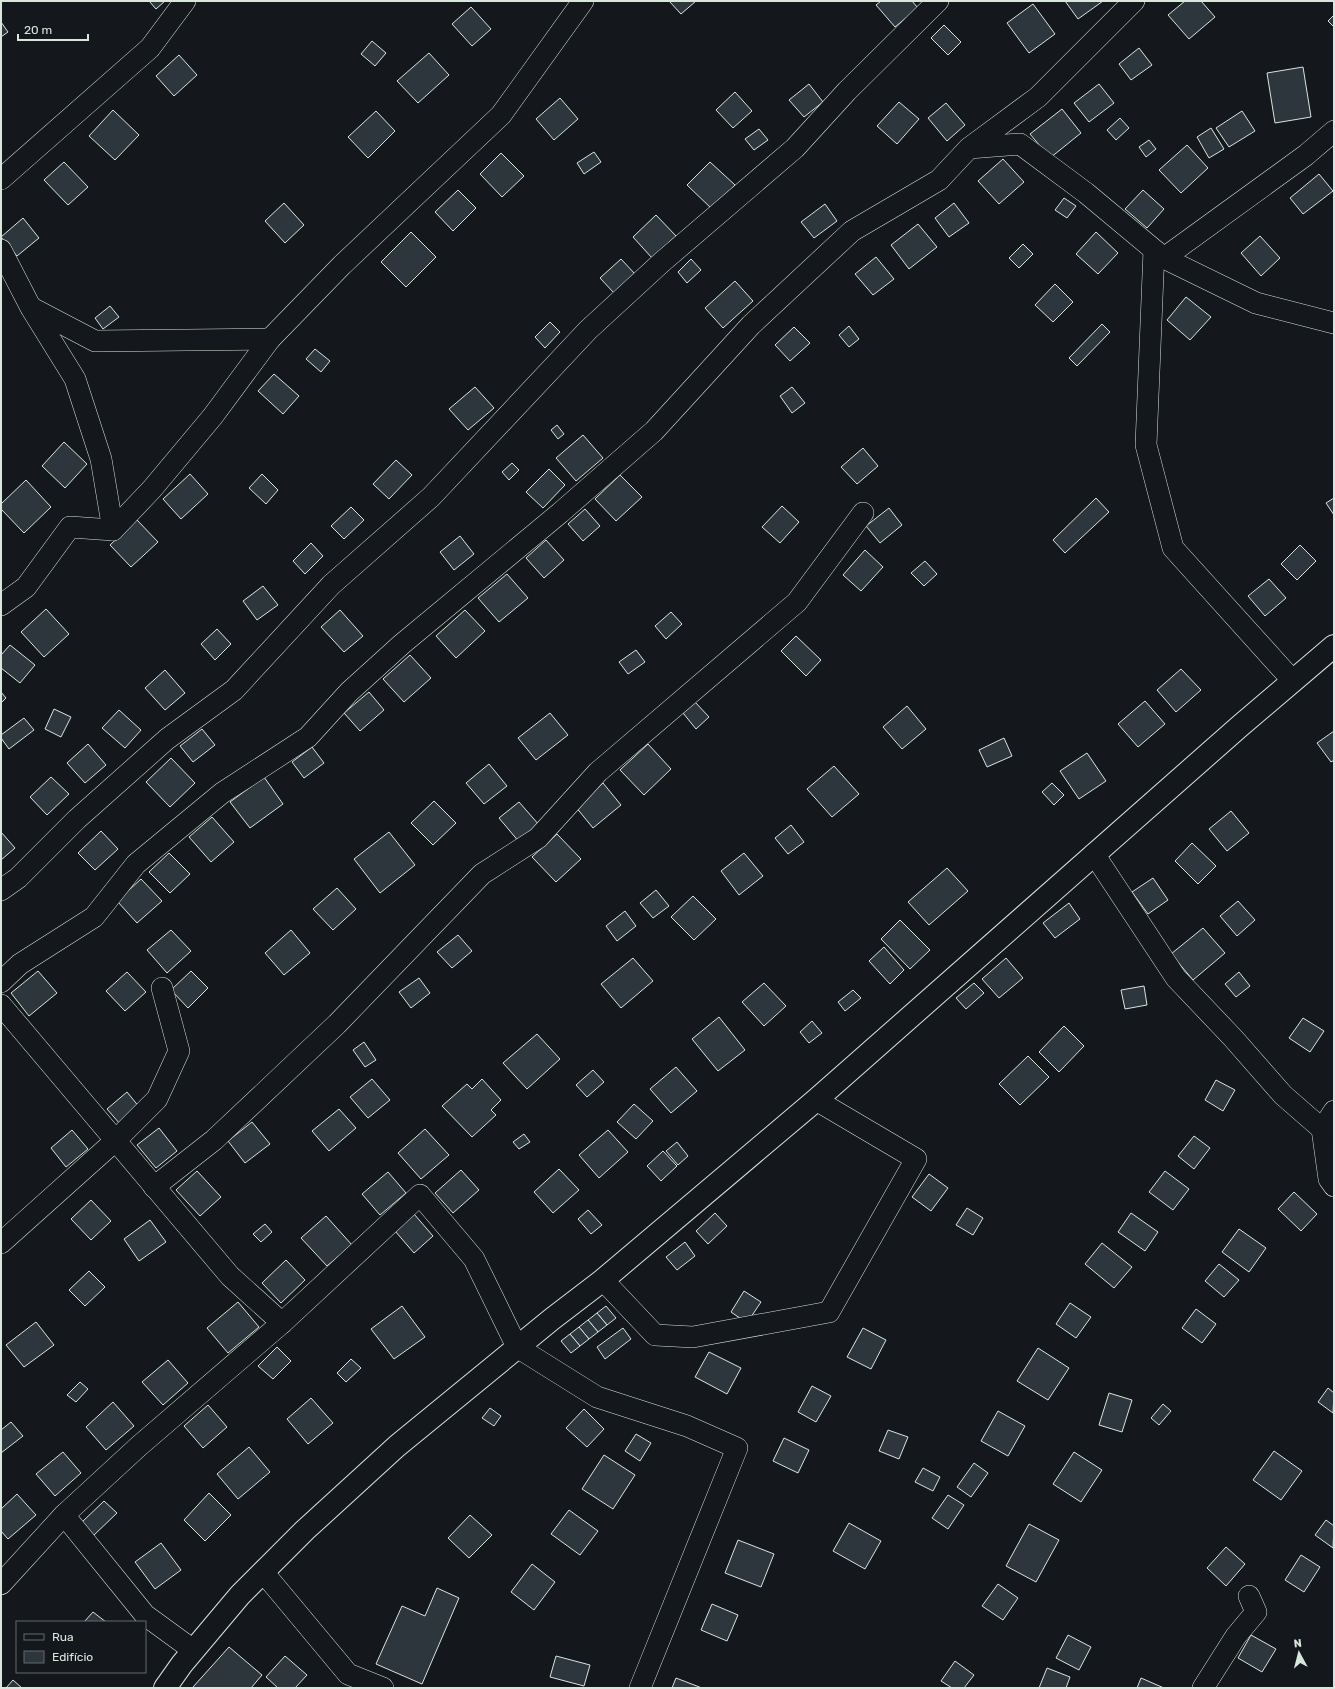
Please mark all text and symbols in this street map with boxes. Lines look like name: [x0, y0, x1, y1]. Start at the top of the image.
scale bar: [18, 16, 88, 42]
text: 20 m: [24, 23, 52, 37]
legend: [16, 1621, 146, 1673]
text: Rua: [52, 1630, 74, 1644]
north arrow: [1279, 1633, 1319, 1673]
text: N: [1293, 1637, 1303, 1651]
text: Edifício: [52, 1650, 93, 1664]

